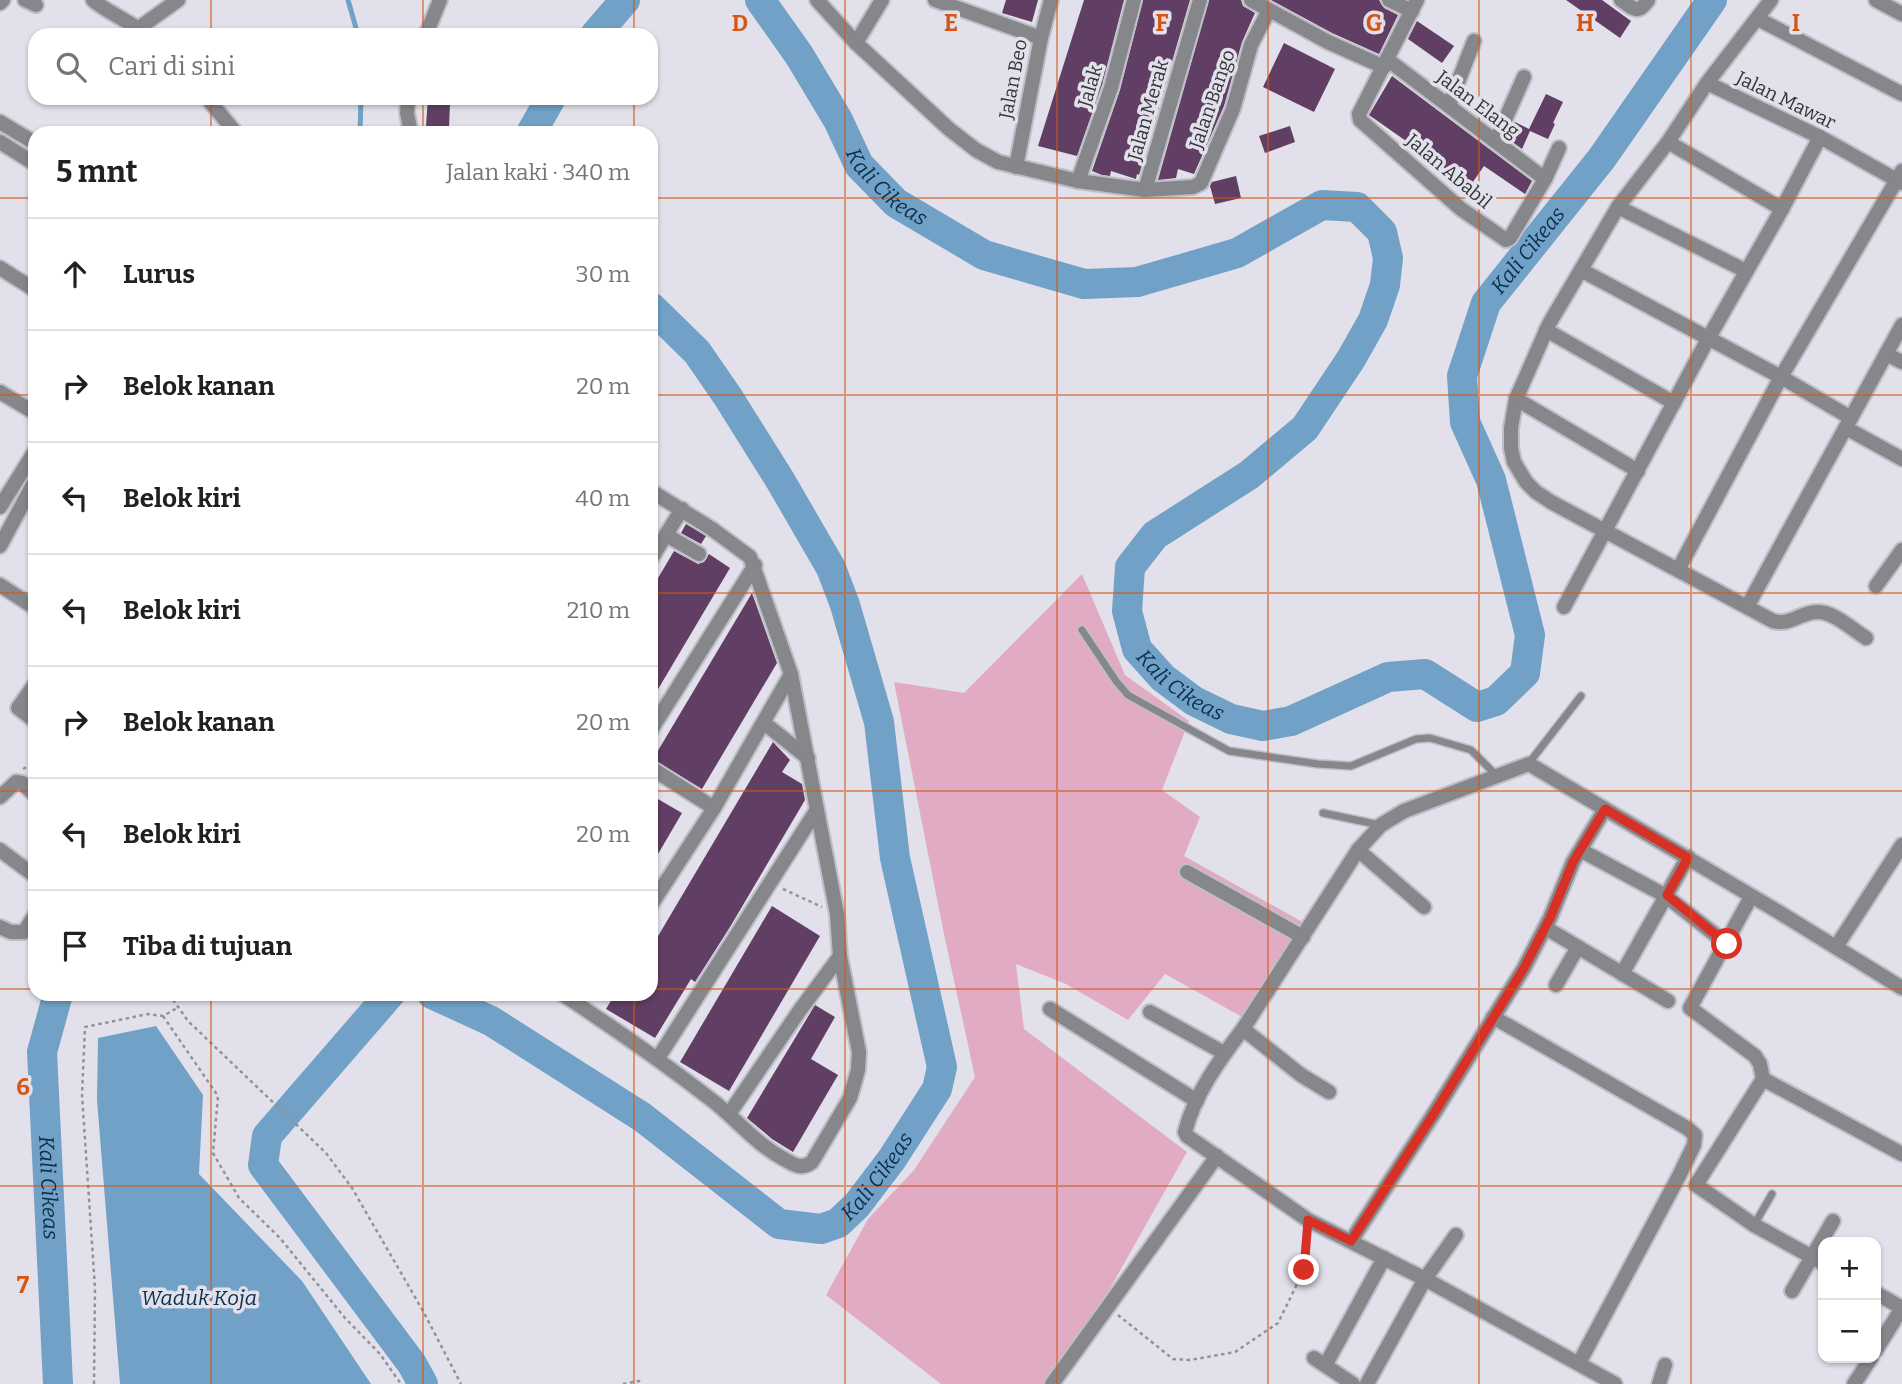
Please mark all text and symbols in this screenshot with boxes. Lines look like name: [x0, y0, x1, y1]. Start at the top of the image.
text: D: [732, 9, 748, 37]
text: E: [944, 9, 958, 37]
text: F: [1156, 9, 1169, 37]
text: G: [1366, 9, 1383, 37]
text: H: [1576, 9, 1594, 37]
text: I: [1792, 9, 1800, 37]
search box: [28, 28, 658, 105]
street label: Jalan Beo: [994, 37, 1032, 122]
street label: Jalan Bango: [1184, 46, 1240, 152]
icon: search: [52, 48, 90, 86]
text: Cari di sini: [108, 51, 235, 82]
street label: Jalan Merak: [1122, 57, 1173, 164]
street label: Jalak: [1072, 62, 1107, 111]
street label: Jalan Elang: [1431, 65, 1524, 143]
street label: Jalan Mawar: [1732, 66, 1840, 134]
street label: Jalan Ababil: [1401, 128, 1496, 213]
water label: Kali Cikeas: [840, 144, 932, 232]
text: 5 mnt: [56, 154, 138, 190]
text: Jalan kaki · 340 m: [446, 158, 630, 186]
water label: Kali Cikeas: [1485, 202, 1571, 299]
icon: ahead: [56, 255, 94, 293]
text: Lurus: [123, 259, 195, 290]
text: 30 m: [576, 260, 630, 288]
icon: right: [56, 367, 94, 405]
text: Belok kanan: [123, 371, 275, 402]
text: 20 m: [576, 372, 630, 400]
icon: left: [56, 479, 94, 517]
text: Belok kiri: [123, 483, 241, 514]
text: 40 m: [575, 484, 630, 512]
icon: left: [56, 591, 94, 629]
text: Belok kiri: [123, 595, 241, 626]
text: 210 m: [567, 596, 630, 624]
water label: Kali Cikeas: [1131, 644, 1228, 727]
icon: right: [56, 703, 94, 741]
text: Belok kanan: [123, 707, 275, 738]
text: 20 m: [576, 708, 630, 736]
icon: left: [56, 815, 94, 853]
text: Belok kiri: [123, 819, 241, 850]
text: 20 m: [576, 820, 630, 848]
icon: arrive: [56, 927, 94, 965]
route start: [1711, 928, 1742, 959]
text: Tiba di tujuan: [123, 931, 292, 962]
text: 6: [16, 1073, 30, 1101]
water label: Kali Cikeas: [836, 1127, 919, 1226]
water label: Kali Cikeas: [33, 1135, 64, 1240]
map controls: [1818, 1237, 1881, 1363]
button: +: [1818, 1237, 1881, 1300]
route end: [1288, 1254, 1319, 1285]
text: 7: [17, 1271, 30, 1299]
water label: Waduk Koja: [141, 1285, 257, 1311]
button: −: [1818, 1300, 1881, 1363]

